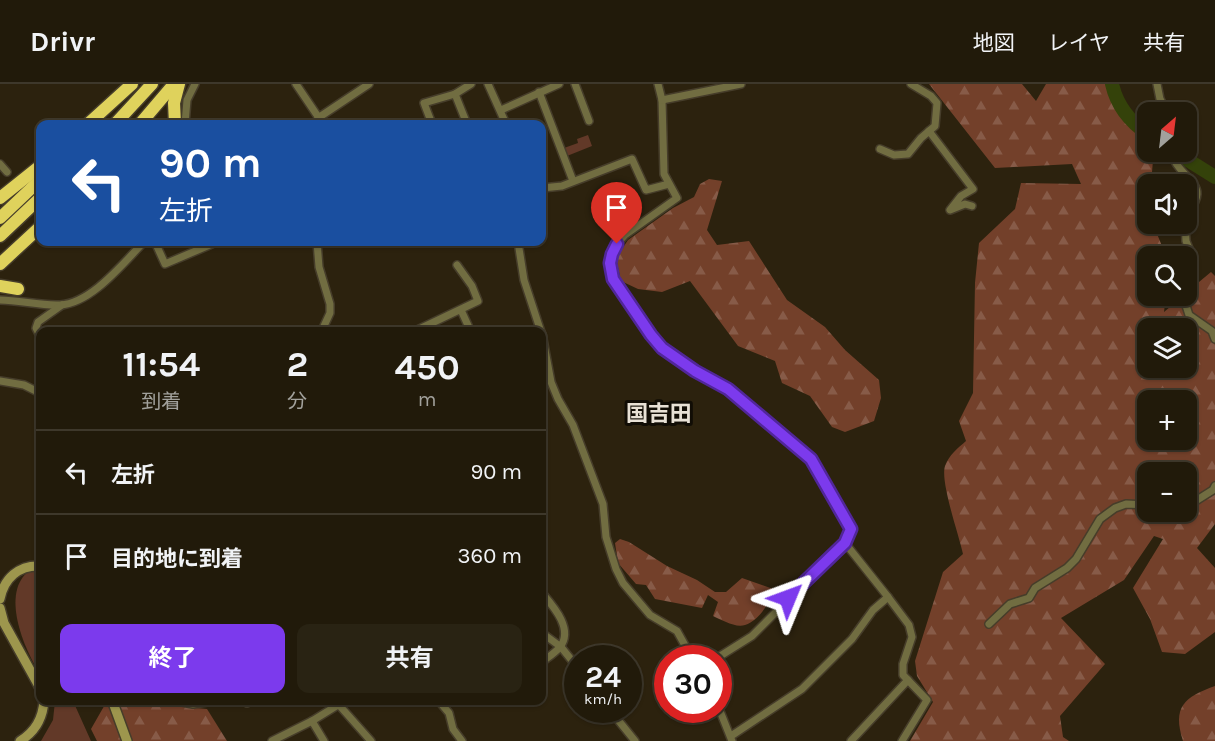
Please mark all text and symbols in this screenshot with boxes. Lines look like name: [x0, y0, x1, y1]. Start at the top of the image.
text: Drivr: [30, 25, 95, 58]
text: 地図: [973, 31, 1015, 55]
text: レイヤ: [1048, 31, 1110, 55]
text: 共有: [1143, 31, 1185, 55]
north arrow: [1137, 102, 1197, 162]
map controls: [1137, 102, 1197, 522]
text: 90 m: [159, 138, 262, 188]
icon: left: [60, 144, 138, 222]
button: sound: [1137, 174, 1197, 234]
pin: [591, 182, 642, 244]
icon: arrive: [600, 191, 633, 224]
text: 左折: [159, 195, 213, 227]
button: search: [1137, 246, 1197, 306]
button: layers: [1137, 318, 1197, 378]
text: 11:54: [122, 343, 200, 385]
text: 2: [286, 343, 308, 385]
text: 450: [395, 346, 460, 388]
text: m: [418, 388, 436, 411]
text: 到着: [141, 390, 181, 413]
text: 分: [287, 390, 307, 413]
button: +: [1137, 390, 1197, 450]
district label: 国吉田: [626, 401, 692, 427]
icon: left: [60, 456, 93, 489]
text: 90 m: [470, 459, 522, 485]
text: 左折: [111, 462, 155, 488]
button: −: [1137, 462, 1197, 522]
icon: arrive: [60, 540, 93, 573]
text: 360 m: [458, 543, 522, 569]
text: 目的地に到着: [111, 546, 243, 572]
position arrow: [756, 566, 820, 630]
button: 終了: [60, 624, 285, 693]
button: 共有: [297, 624, 522, 693]
speed limit sign: 30: [654, 645, 732, 723]
text: 24: [585, 659, 621, 695]
text: km/h: [584, 690, 622, 708]

